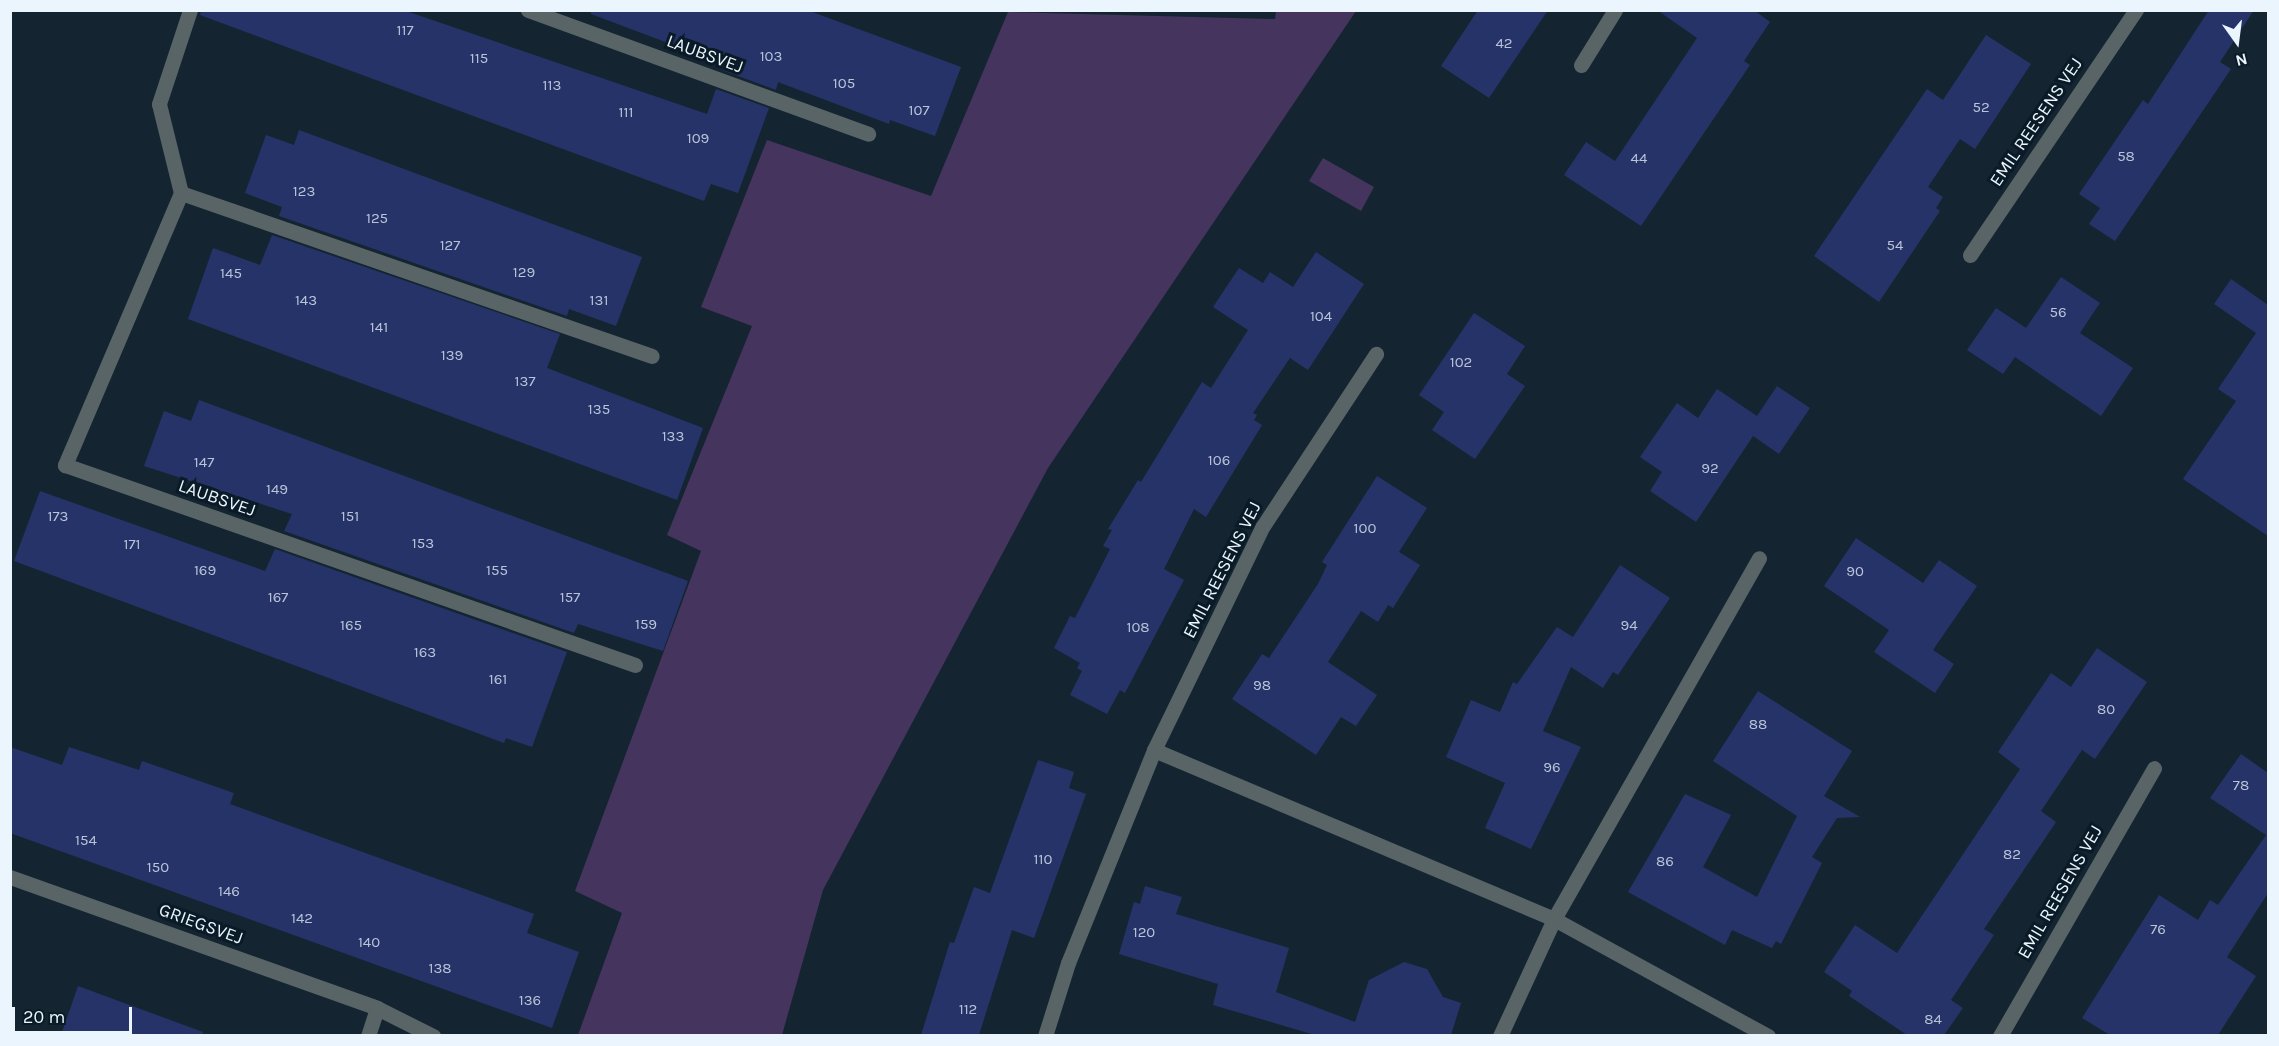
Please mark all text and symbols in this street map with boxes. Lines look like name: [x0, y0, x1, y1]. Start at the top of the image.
north arrow: [2207, 12, 2267, 72]
house number: 117: [397, 22, 413, 40]
street label: LAUBSVEJ: [664, 30, 746, 78]
house number: 42: [1495, 35, 1513, 53]
house number: 103: [760, 48, 782, 66]
text: N: [2234, 49, 2249, 71]
house number: 115: [470, 50, 488, 68]
street label: EMIL REESENS VEJ: [1985, 54, 2087, 190]
house number: 105: [833, 75, 855, 93]
house number: 113: [543, 77, 561, 95]
house number: 52: [1972, 99, 1990, 117]
house number: 107: [909, 102, 929, 120]
house number: 111: [619, 104, 633, 122]
house number: 109: [687, 130, 709, 148]
house number: 58: [2117, 148, 2135, 166]
house number: 44: [1631, 150, 1647, 168]
house number: 123: [293, 183, 315, 201]
house number: 125: [366, 210, 388, 228]
house number: 127: [440, 237, 460, 255]
house number: 54: [1887, 237, 1903, 255]
house number: 129: [513, 264, 535, 282]
house number: 145: [220, 265, 242, 283]
house number: 143: [295, 292, 317, 310]
house number: 131: [590, 292, 608, 310]
house number: 56: [2049, 304, 2067, 322]
house number: 104: [1310, 308, 1332, 326]
house number: 141: [370, 319, 388, 337]
house number: 139: [441, 347, 463, 365]
house number: 102: [1450, 354, 1472, 372]
house number: 137: [515, 373, 535, 391]
house number: 135: [588, 401, 610, 419]
house number: 133: [662, 428, 684, 446]
house number: 106: [1208, 452, 1230, 470]
house number: 147: [194, 454, 214, 472]
house number: 92: [1701, 460, 1719, 478]
street label: LAUBSVEJ: [176, 475, 258, 521]
house number: 149: [266, 481, 288, 499]
street label: EMIL REESENS VEJ: [1178, 498, 1266, 642]
house number: 173: [48, 508, 68, 526]
house number: 151: [341, 508, 359, 526]
house number: 100: [1354, 520, 1376, 538]
house number: 153: [412, 535, 434, 553]
house number: 171: [124, 536, 140, 554]
house number: 169: [194, 562, 216, 580]
house number: 155: [486, 562, 508, 580]
house number: 90: [1846, 563, 1864, 581]
house number: 167: [268, 589, 288, 607]
house number: 157: [560, 589, 580, 607]
house number: 159: [635, 616, 657, 634]
house number: 165: [340, 617, 362, 635]
house number: 94: [1620, 617, 1638, 635]
house number: 108: [1126, 619, 1150, 637]
house number: 163: [414, 644, 436, 662]
house number: 161: [489, 671, 507, 689]
house number: 98: [1253, 677, 1271, 695]
house number: 80: [2097, 701, 2115, 719]
house number: 88: [1749, 716, 1767, 734]
house number: 96: [1543, 759, 1561, 777]
house number: 78: [2233, 777, 2249, 795]
street label: EMIL REESENS VEJ: [2013, 822, 2107, 962]
house number: 154: [75, 832, 97, 850]
house number: 82: [2003, 846, 2021, 864]
house number: 110: [1034, 851, 1052, 869]
house number: 86: [1656, 853, 1674, 871]
house number: 150: [147, 859, 169, 877]
house number: 146: [218, 883, 240, 901]
street label: GRIEGSVEJ: [156, 899, 246, 949]
house number: 142: [291, 910, 313, 928]
house number: 76: [2150, 921, 2166, 939]
house number: 120: [1133, 924, 1155, 942]
house number: 140: [358, 934, 380, 952]
house number: 138: [428, 960, 452, 978]
house number: 136: [519, 992, 541, 1010]
scale bar: [15, 995, 135, 1033]
house number: 112: [959, 1001, 977, 1019]
text: 20 m: [23, 1006, 65, 1028]
house number: 84: [1924, 1011, 1942, 1029]

